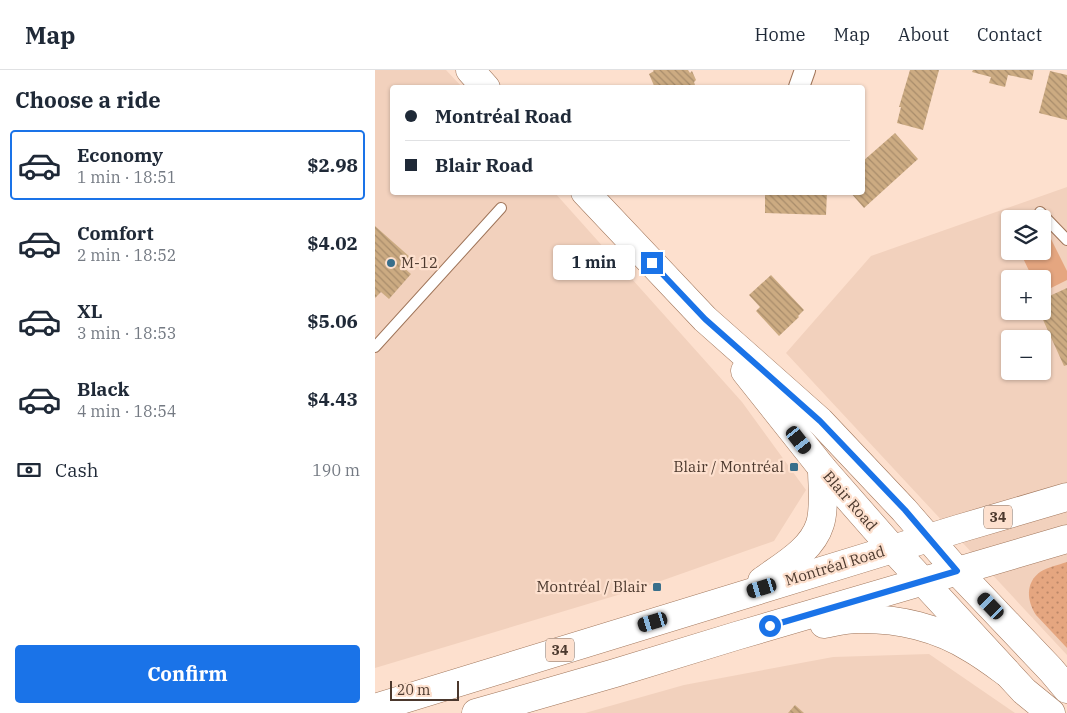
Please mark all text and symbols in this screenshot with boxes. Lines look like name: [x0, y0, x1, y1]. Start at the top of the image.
text: Map: [25, 19, 75, 51]
text: Home: [754, 23, 806, 46]
text: Map: [834, 23, 870, 46]
text: About: [898, 23, 949, 46]
text: Contact: [977, 23, 1042, 46]
text: Choose a ride: [15, 85, 161, 114]
text: Montréal Road: [435, 104, 572, 128]
icon: car: [17, 143, 62, 188]
text: Economy: [77, 143, 163, 167]
text: $2.98: [307, 153, 358, 177]
text: Blair Road: [435, 153, 533, 177]
text: 1 min · 18:51: [77, 167, 176, 187]
map controls: [1001, 210, 1051, 380]
button: layers: [1001, 210, 1051, 260]
icon: car: [17, 221, 62, 266]
text: Comfort: [77, 221, 154, 245]
text: $4.02: [307, 231, 358, 255]
text: 2 min · 18:52: [77, 245, 176, 265]
callout: 1 min: [552, 246, 635, 280]
text: 1 min: [572, 252, 616, 272]
route end: [641, 252, 663, 274]
place label: M-12: [401, 253, 438, 272]
marker: M-12: [385, 257, 397, 269]
button: +: [1001, 270, 1051, 320]
icon: car: [17, 299, 62, 344]
text: XL: [77, 299, 103, 323]
text: $5.06: [307, 309, 358, 333]
text: 3 min · 18:53: [77, 323, 176, 343]
button: −: [1001, 330, 1051, 380]
icon: car: [17, 377, 62, 422]
text: Black: [77, 377, 129, 401]
text: $4.43: [307, 387, 358, 411]
text: 4 min · 18:54: [77, 401, 176, 421]
car: [783, 424, 814, 456]
icon: cash: [15, 456, 43, 484]
place label: Blair / Montréal: [673, 457, 784, 476]
text: Cash: [55, 458, 99, 482]
text: 190 m: [312, 460, 360, 480]
marker: Blair / Montréal: [788, 461, 800, 473]
street label: Blair Road: [819, 467, 882, 535]
road number: 34: [984, 506, 1012, 528]
street label: Montréal Road: [783, 541, 887, 590]
car: [745, 576, 778, 600]
place label: Montréal / Blair: [536, 577, 647, 596]
marker: Montréal / Blair: [651, 581, 663, 593]
car: [975, 590, 1006, 622]
car: [636, 610, 669, 634]
route start: [759, 615, 781, 637]
road number: 34: [546, 638, 574, 662]
button: Confirm: [15, 645, 360, 703]
scale bar: [390, 678, 459, 701]
text: 20 m: [397, 681, 430, 699]

